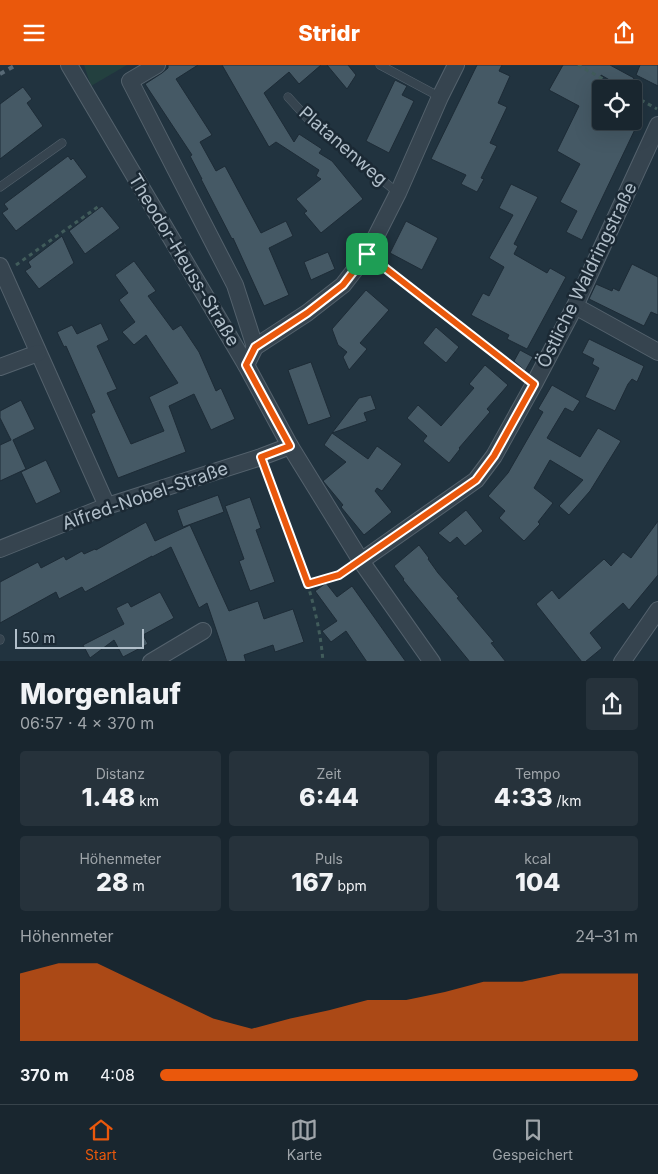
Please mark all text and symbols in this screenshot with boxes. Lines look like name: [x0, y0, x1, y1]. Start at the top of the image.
icon: menu: [20, 19, 48, 47]
icon: share: [610, 19, 638, 47]
text: Stridr: [298, 20, 360, 46]
map controls: [592, 80, 642, 130]
button: locate: [592, 80, 642, 130]
street label: Platanenweg: [295, 102, 392, 190]
street label: Theodor-Heuss-Straße: [125, 170, 244, 350]
street label: Östliche Waldringstraße: [532, 178, 641, 371]
pin: [346, 233, 388, 275]
icon: arrive: [353, 240, 381, 268]
street label: Alfred-Nobel-Straße: [59, 457, 231, 534]
scale bar: [15, 627, 144, 650]
text: 50 m: [22, 629, 56, 646]
text: Morgenlauf: [20, 677, 181, 711]
button: share: [586, 678, 638, 730]
text: 06:57 · 4 × 370 m: [20, 713, 154, 733]
text: Distanz: [96, 765, 145, 782]
text: Zeit: [317, 765, 341, 782]
text: Tempo: [515, 765, 560, 782]
text: 1.48: [82, 782, 135, 812]
text: 6:44: [299, 782, 359, 812]
text: 4:33: [494, 782, 553, 812]
text: km: [135, 792, 159, 809]
text: /km: [553, 792, 582, 809]
text: Höhenmeter: [79, 850, 161, 867]
text: Puls: [315, 850, 343, 867]
text: kcal: [524, 850, 551, 867]
text: 28: [96, 867, 129, 897]
text: 167: [291, 867, 333, 897]
text: 104: [515, 867, 560, 897]
text: m: [129, 877, 145, 894]
text: bpm: [333, 877, 367, 894]
text: Höhenmeter: [20, 926, 114, 946]
text: 24–31 m: [575, 926, 638, 946]
text: 370 m: [20, 1065, 69, 1085]
text: 4:08: [100, 1065, 135, 1085]
tab: Start: [85, 1116, 117, 1163]
tab: Karte: [287, 1116, 322, 1163]
tab: Gespeichert: [492, 1116, 573, 1163]

